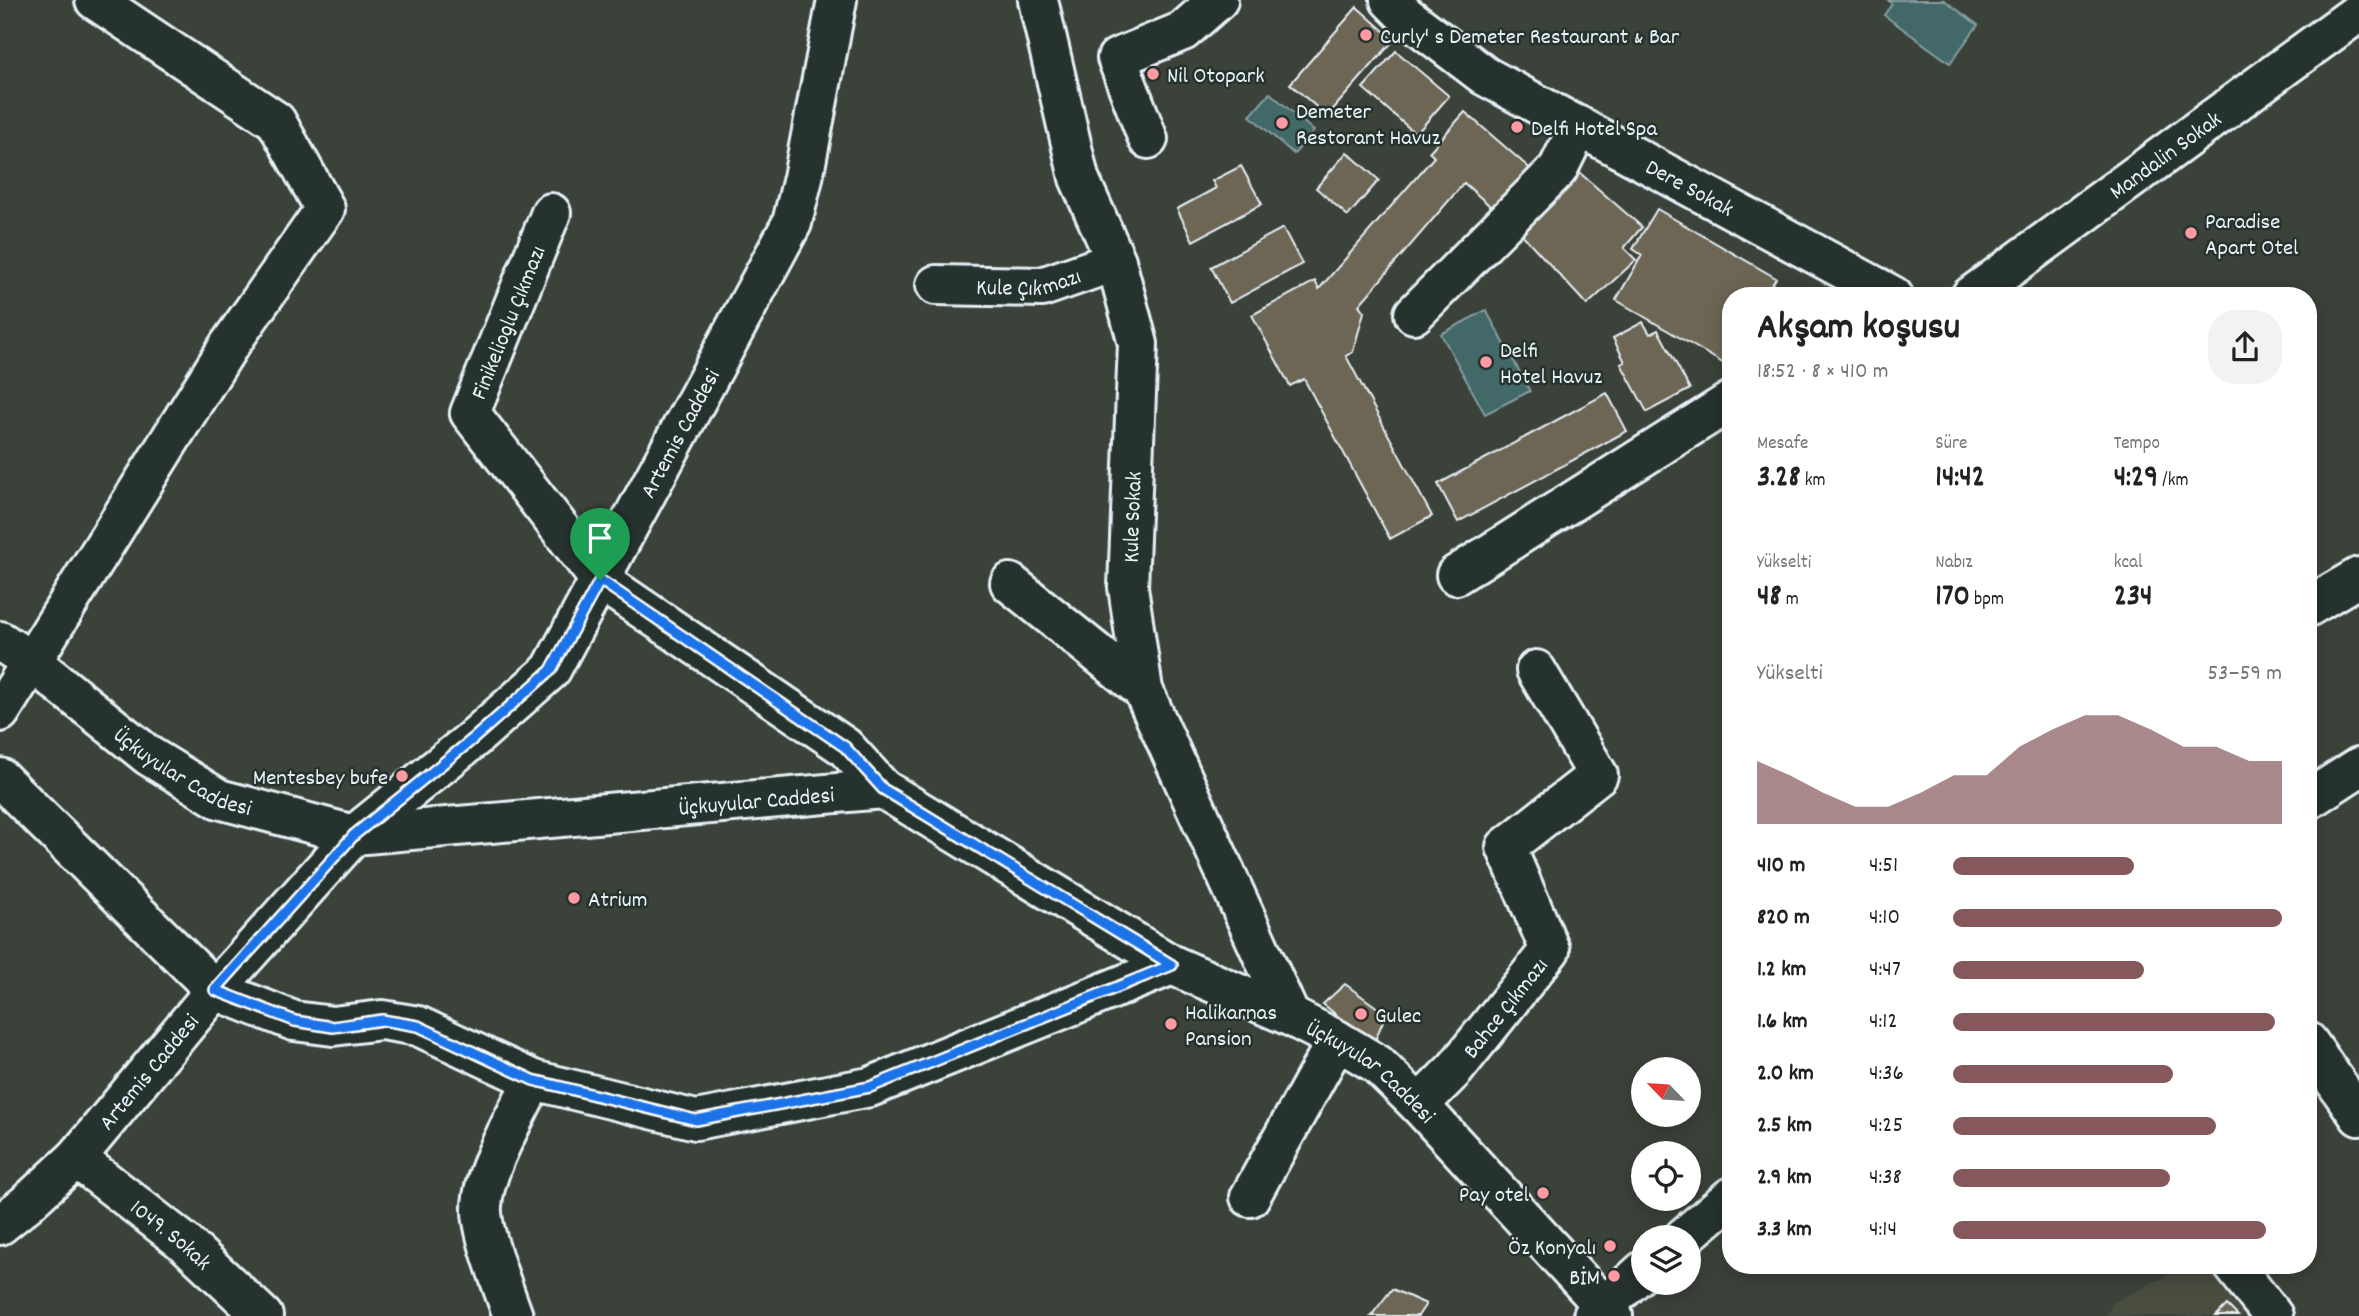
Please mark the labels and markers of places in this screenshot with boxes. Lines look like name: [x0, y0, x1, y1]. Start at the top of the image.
place label: Curly' s Demeter Restaurant & Bar: [1380, 22, 1680, 55]
marker: Curly' s Demeter Restaurant & Bar: [1358, 27, 1374, 43]
place label: Nil Otopark: [1167, 61, 1265, 94]
marker: Nil Otopark: [1145, 66, 1161, 82]
place label: Demeter Restorant Havuz: [1296, 97, 1440, 156]
place label: Delfi Hotel Spa: [1531, 114, 1658, 147]
marker: Demeter Restorant Havuz: [1274, 115, 1290, 131]
marker: Delfi Hotel Spa: [1509, 119, 1525, 135]
place label: Paradise Apart Otel: [2205, 207, 2299, 266]
marker: Paradise Apart Otel: [2183, 225, 2199, 241]
place label: Delfi Hotel Havuz: [1500, 336, 1602, 395]
marker: Delfi Hotel Havuz: [1478, 354, 1494, 370]
pin: [570, 508, 630, 580]
place label: Mentesbey bufe: [253, 763, 388, 796]
marker: Mentesbey bufe: [394, 768, 410, 784]
place label: Atrium: [588, 885, 648, 918]
marker: Atrium: [566, 890, 582, 906]
place label: Halikarnas Pansion: [1185, 998, 1277, 1057]
place label: Gulec: [1375, 1001, 1421, 1034]
marker: Gulec: [1353, 1006, 1369, 1022]
marker: Halikarnas Pansion: [1163, 1016, 1179, 1032]
place label: Pay otel: [1459, 1180, 1530, 1213]
marker: Pay otel: [1535, 1185, 1551, 1201]
place label: Öz Konyalı: [1508, 1233, 1596, 1266]
marker: Öz Konyalı: [1602, 1238, 1618, 1254]
place label: BİM: [1569, 1263, 1600, 1296]
marker: BİM: [1606, 1268, 1622, 1284]

